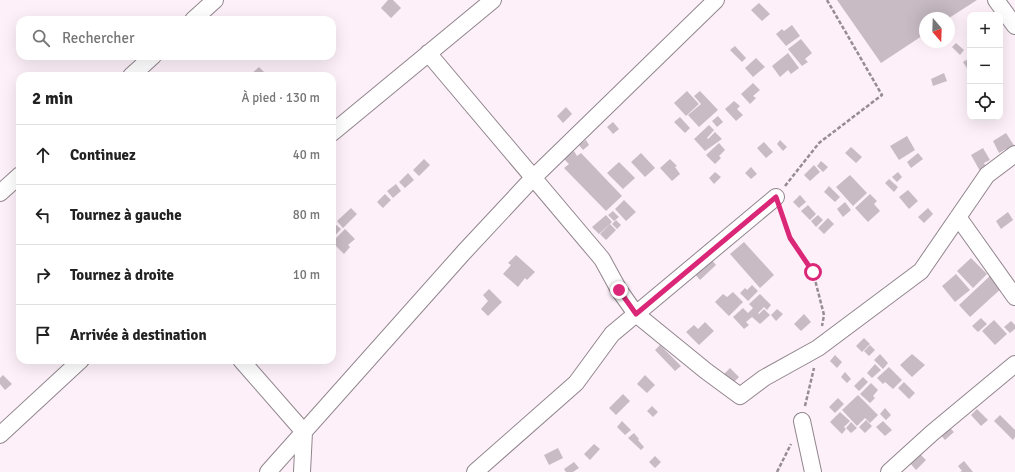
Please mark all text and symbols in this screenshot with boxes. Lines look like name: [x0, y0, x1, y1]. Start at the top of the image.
north arrow: [919, 12, 955, 48]
map controls: [967, 12, 1003, 120]
button: +: [967, 12, 1003, 48]
search box: [16, 16, 336, 60]
icon: search: [30, 27, 52, 49]
text: Rechercher: [62, 29, 135, 47]
button: −: [967, 48, 1003, 84]
button: locate: [967, 84, 1003, 120]
text: 2 min: [32, 88, 73, 109]
text: À pied · 130 m: [241, 90, 320, 106]
icon: ahead: [32, 144, 54, 166]
text: Continuez: [70, 146, 136, 164]
text: 40 m: [293, 147, 320, 163]
icon: left: [32, 204, 54, 226]
text: Tournez à gauche: [70, 206, 182, 224]
text: 80 m: [293, 207, 320, 223]
route start: [804, 263, 822, 281]
icon: right: [32, 264, 54, 286]
text: Tournez à droite: [70, 266, 174, 284]
text: 10 m: [293, 267, 320, 283]
route end: [610, 281, 628, 299]
icon: arrive: [32, 324, 54, 346]
text: Arrivée à destination: [70, 326, 207, 344]

